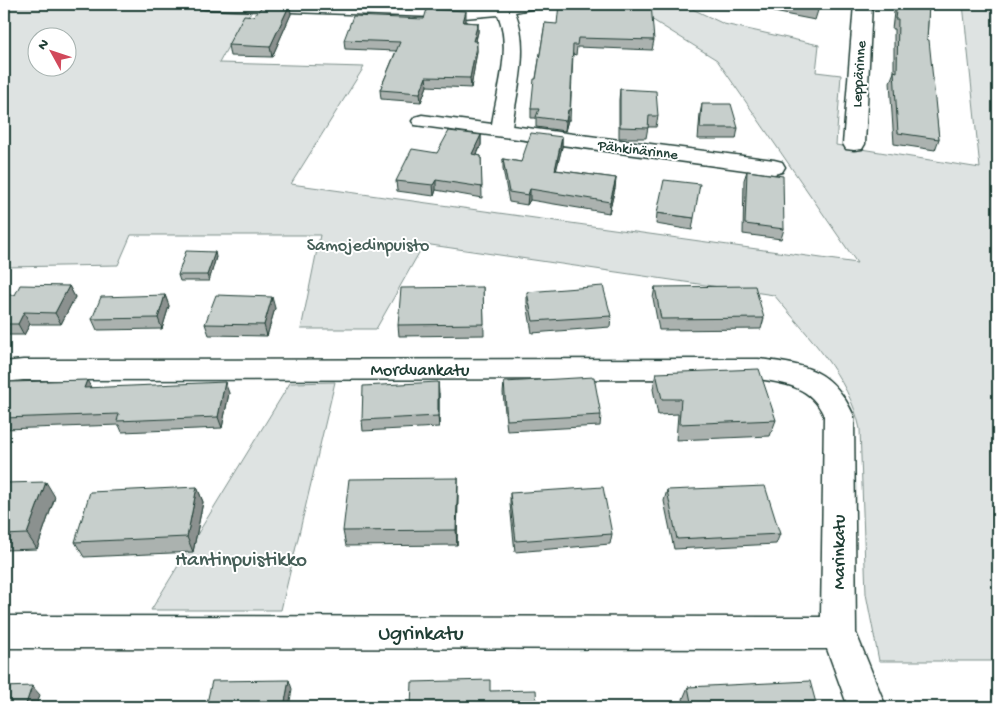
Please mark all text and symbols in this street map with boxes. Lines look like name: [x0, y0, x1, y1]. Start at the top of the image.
north arrow: [28, 28, 78, 78]
text: N: [35, 36, 53, 54]
street label: Leppärinne: [849, 40, 871, 108]
street label: Pähkinärinne: [596, 137, 679, 165]
park label: Samojedinpuisto: [307, 236, 429, 257]
street label: Mordvankatu: [370, 361, 470, 382]
street label: Marinkatu: [830, 514, 851, 590]
park label: Hantinpuistikko: [175, 549, 307, 574]
street label: Ugrinkatu: [378, 623, 464, 648]

